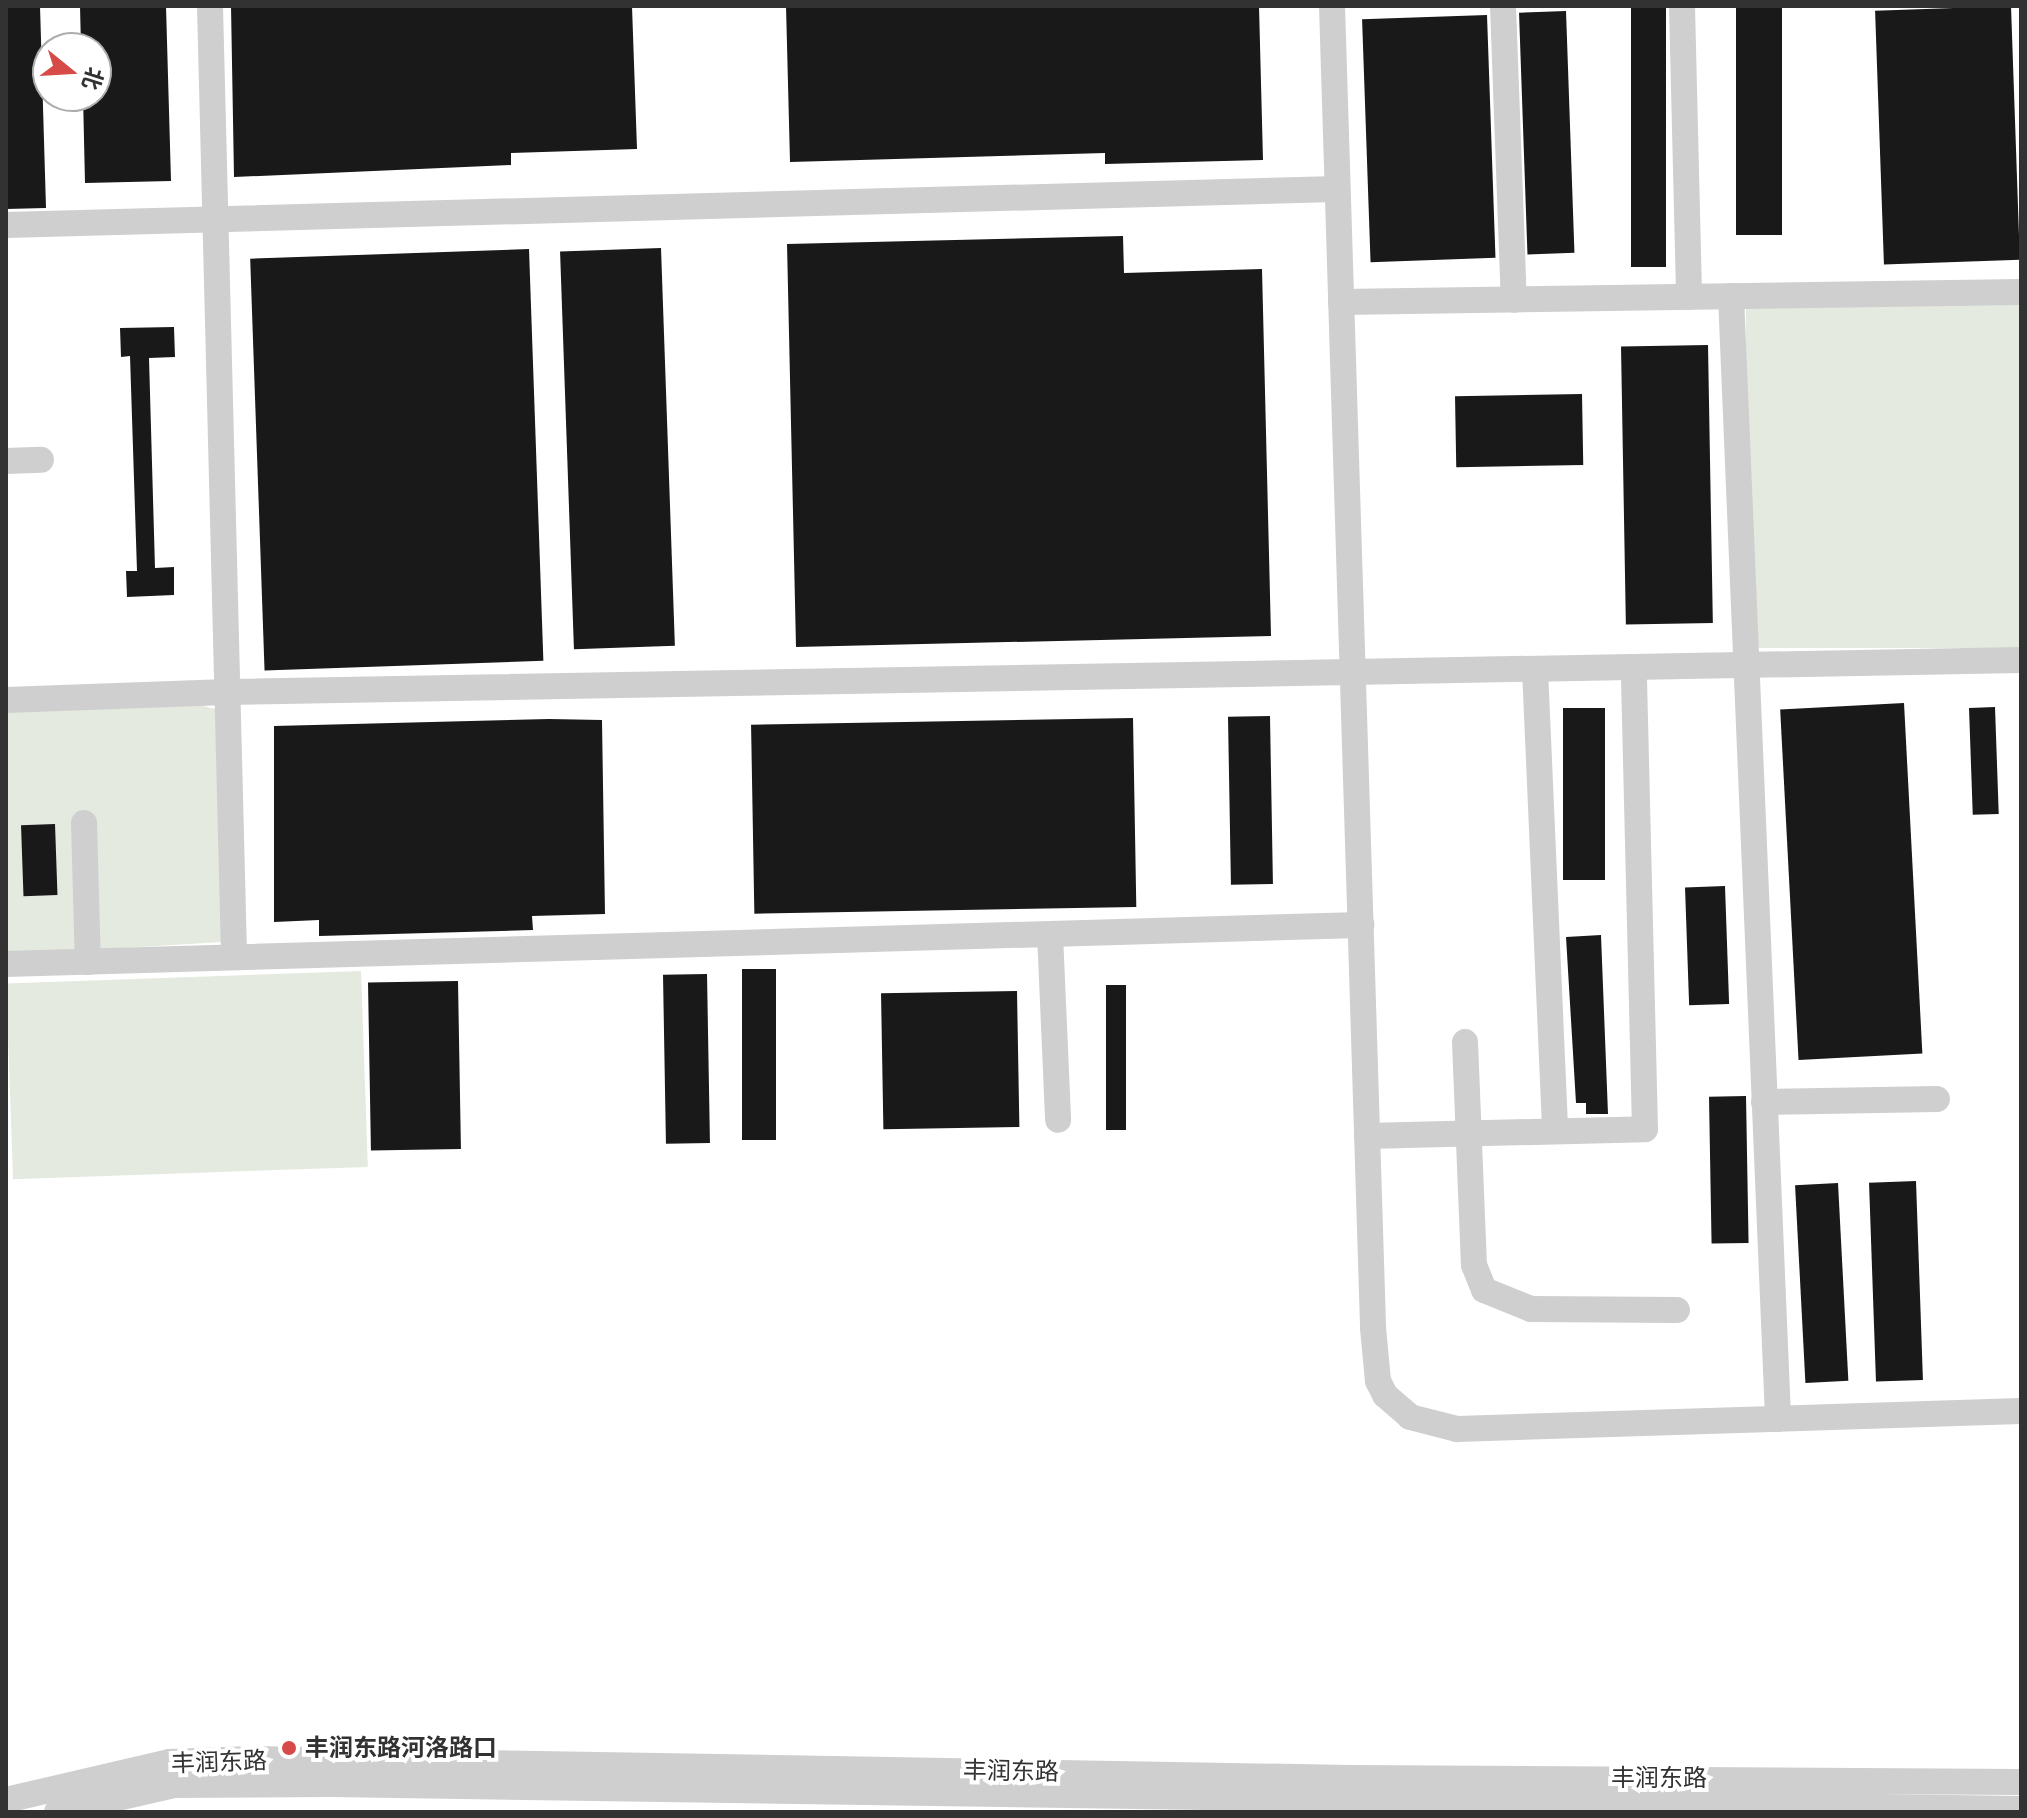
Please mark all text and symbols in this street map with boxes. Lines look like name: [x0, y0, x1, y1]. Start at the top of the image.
north arrow: [32, 32, 112, 112]
text: 北: [75, 64, 111, 94]
place label: 丰润东路河洛路口: [305, 1734, 497, 1762]
marker: 丰润东路河洛路口: [280, 1739, 298, 1757]
street label: 丰润东路: [171, 1746, 267, 1778]
street label: 丰润东路: [963, 1756, 1059, 1786]
street label: 丰润东路: [1611, 1764, 1707, 1792]

